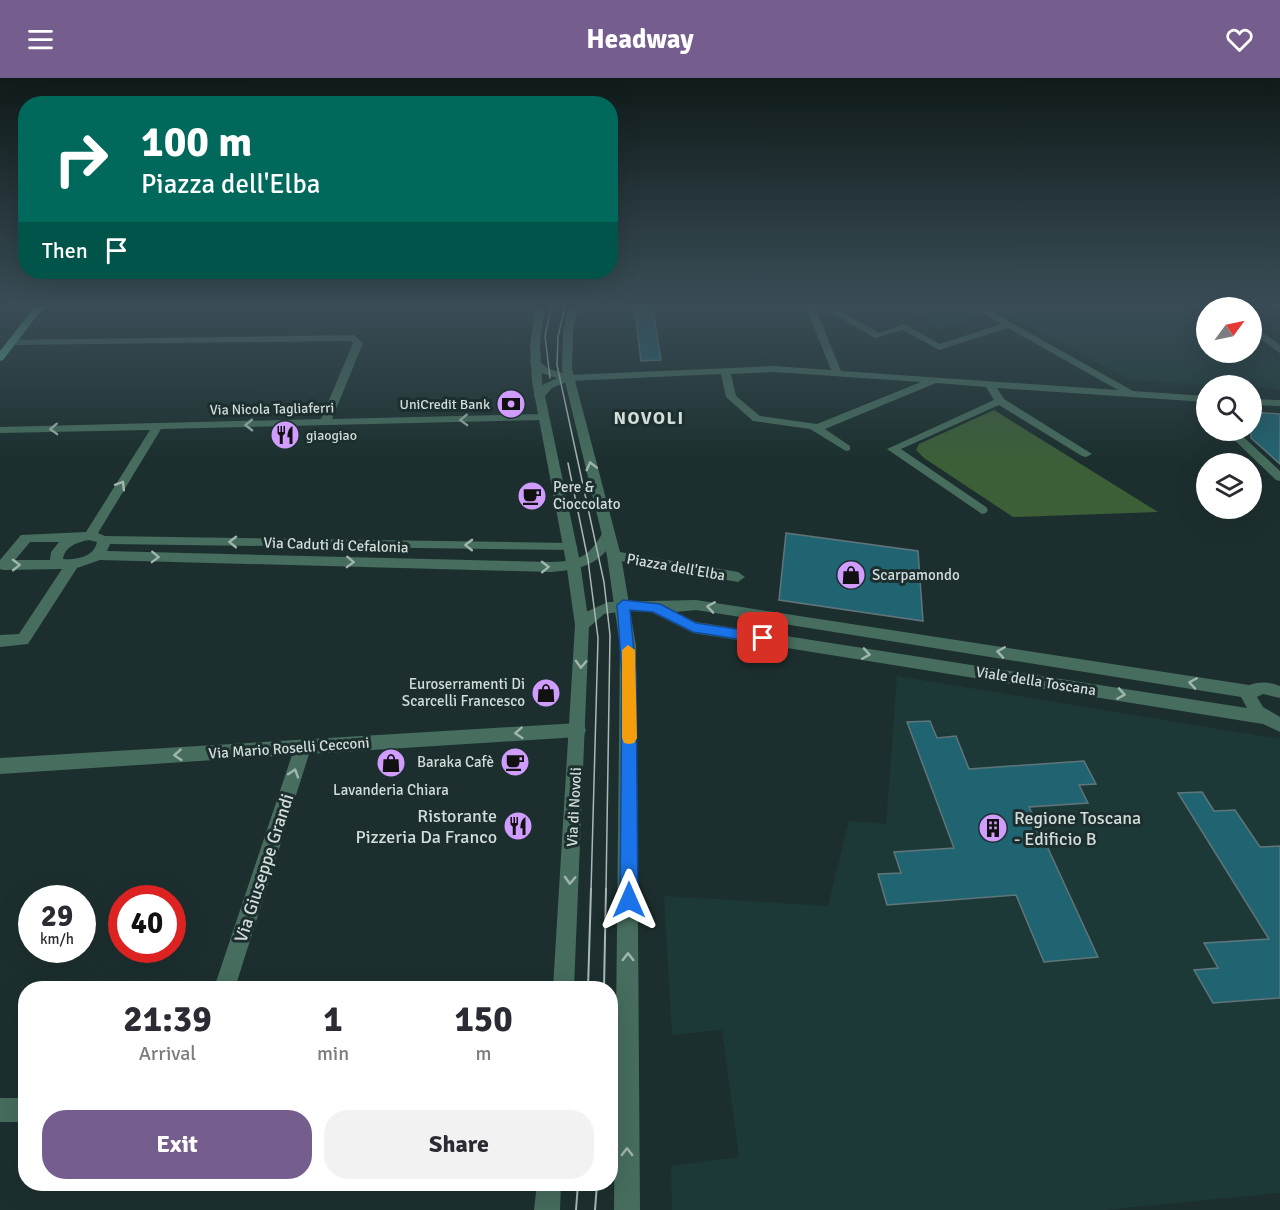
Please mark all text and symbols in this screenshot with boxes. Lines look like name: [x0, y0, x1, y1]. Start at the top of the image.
icon: menu: [24, 23, 57, 56]
text: Headway: [586, 23, 694, 56]
icon: heart: [1223, 23, 1256, 56]
text: 100 m: [141, 117, 252, 168]
icon: right: [42, 120, 120, 198]
text: Piazza dell'Elba: [141, 168, 320, 201]
icon: arrive: [100, 234, 133, 267]
text: Then: [42, 237, 88, 264]
north arrow: [1196, 297, 1262, 363]
map controls: [1196, 297, 1262, 519]
button: search: [1196, 375, 1262, 441]
bank icon: UniCredit Bank: [495, 388, 527, 420]
place label: UniCredit Bank: [400, 396, 490, 413]
street label: Via Nicola Tagliaferri: [210, 399, 334, 419]
district label: NOVOLI: [613, 407, 685, 429]
one-way arrow: [460, 413, 469, 426]
one-way arrow: [244, 418, 253, 431]
restaurant icon: giaogiao: [269, 419, 301, 451]
one-way arrow: [49, 422, 58, 435]
place label: giaogiao: [306, 427, 357, 444]
button: layers: [1196, 453, 1262, 519]
one-way arrow: [586, 461, 599, 471]
place label: Pere & Cioccolato: [553, 478, 621, 513]
cafe icon: Pere & Cioccolato: [516, 480, 548, 512]
one-way arrow: [114, 481, 126, 491]
street label: Via Caduti di Cefalonia: [263, 533, 409, 557]
one-way arrow: [228, 536, 237, 548]
one-way arrow: [465, 539, 474, 551]
street label: Piazza dell'Elba: [625, 549, 727, 585]
one-way arrow: [151, 551, 160, 563]
one-way arrow: [346, 556, 355, 569]
one-way arrow: [11, 559, 20, 571]
shop icon: Scarpamondo: [835, 559, 867, 591]
one-way arrow: [541, 561, 550, 573]
place label: Scarpamondo: [872, 566, 960, 584]
one-way arrow: [706, 602, 715, 614]
pin: [737, 612, 788, 663]
icon: arrive: [746, 621, 779, 654]
one-way arrow: [996, 647, 1005, 659]
one-way arrow: [862, 648, 871, 660]
one-way arrow: [575, 660, 587, 669]
street label: Viale della Toscana: [975, 663, 1097, 699]
place label: Euroserramenti Di Scarcelli Francesco: [402, 675, 525, 710]
shop icon: Euroserramenti Di Scarcelli Francesco: [530, 677, 562, 709]
one-way arrow: [1189, 677, 1198, 689]
one-way arrow: [1117, 688, 1126, 700]
one-way arrow: [515, 726, 524, 739]
street label: Via Mario Roselli Cecconi: [208, 733, 370, 763]
cafe icon: Baraka Cafè: [499, 746, 531, 778]
shop icon: Lavanderia Chiara: [375, 747, 407, 779]
one-way arrow: [174, 748, 183, 761]
place label: Baraka Cafè: [417, 753, 494, 771]
street label: Via di Novoli: [563, 767, 585, 847]
one-way arrow: [287, 768, 300, 779]
place label: Lavanderia Chiara: [333, 781, 449, 799]
street label: Via Giuseppe Grandi: [230, 791, 298, 945]
place label: Ristorante Pizzeria Da Franco: [355, 805, 497, 848]
place label: Regione Toscana - Edificio B: [1014, 807, 1141, 850]
restaurant icon: Ristorante Pizzeria Da Franco: [502, 810, 534, 842]
building icon: Regione Toscana - Edificio B: [977, 812, 1009, 844]
position arrow: [597, 868, 661, 932]
one-way arrow: [563, 876, 576, 885]
speed limit sign: 40: [108, 885, 186, 963]
text: 29: [41, 898, 73, 935]
text: km/h: [40, 930, 74, 948]
one-way arrow: [622, 952, 634, 961]
text: 21:39: [123, 997, 212, 1042]
text: 1: [323, 997, 343, 1042]
text: 150: [454, 997, 513, 1042]
text: Arrival: [139, 1041, 196, 1066]
text: min: [317, 1041, 349, 1066]
text: m: [476, 1041, 492, 1066]
button: Exit: [42, 1110, 312, 1179]
button: Share: [324, 1110, 594, 1179]
one-way arrow: [621, 1147, 633, 1156]

